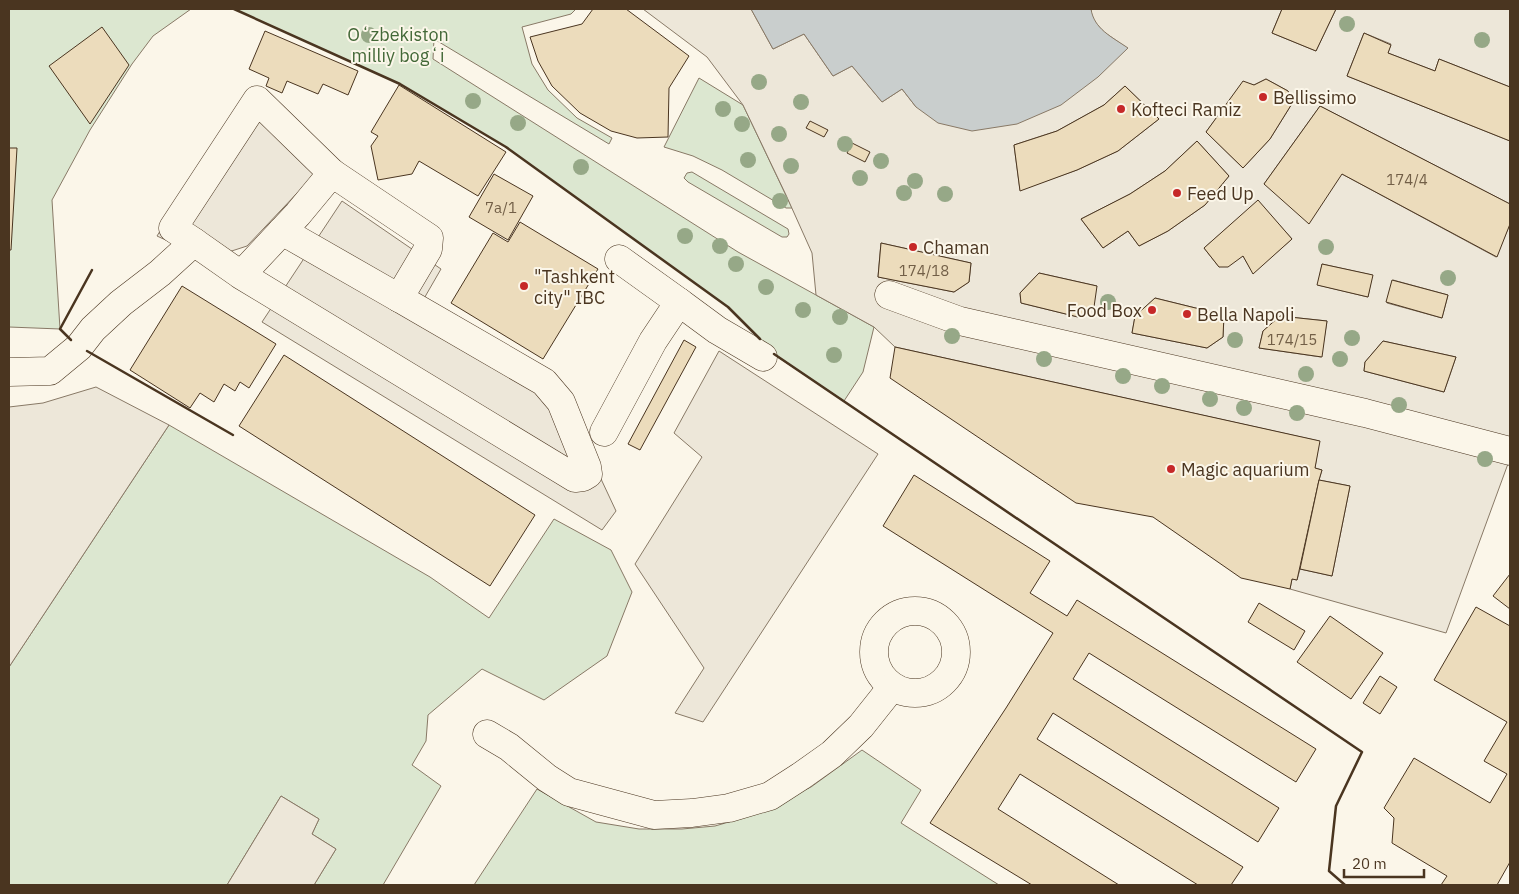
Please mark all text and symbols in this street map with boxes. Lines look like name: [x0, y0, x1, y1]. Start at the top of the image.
park label: Oʻzbekiston milliy bogʻi: [347, 23, 449, 67]
place label: Bellissimo: [1273, 86, 1357, 109]
marker: Bellissimo: [1257, 91, 1269, 103]
place label: Kofteci Ramiz: [1131, 98, 1241, 121]
marker: Kofteci Ramiz: [1115, 103, 1127, 115]
house number: 174/4: [1386, 170, 1428, 189]
place label: Feed Up: [1187, 182, 1254, 205]
marker: Feed Up: [1171, 187, 1183, 199]
house number: 7a/1: [485, 198, 517, 217]
place label: Chaman: [923, 236, 990, 259]
marker: Chaman: [907, 241, 919, 253]
house number: 174/18: [899, 261, 949, 280]
place label: "Tashkent city" IBC: [534, 265, 615, 309]
marker: "Tashkent city" IBC: [518, 280, 530, 292]
place label: Food Box: [1067, 299, 1142, 322]
place label: Bella Napoli: [1197, 303, 1294, 326]
marker: Food Box: [1146, 304, 1158, 316]
marker: Bella Napoli: [1181, 308, 1193, 320]
house number: 174/15: [1267, 330, 1317, 349]
place label: Magic aquarium: [1181, 458, 1309, 481]
marker: Magic aquarium: [1165, 463, 1177, 475]
scale bar: [1344, 846, 1424, 878]
text: 20 m: [1352, 854, 1387, 873]

